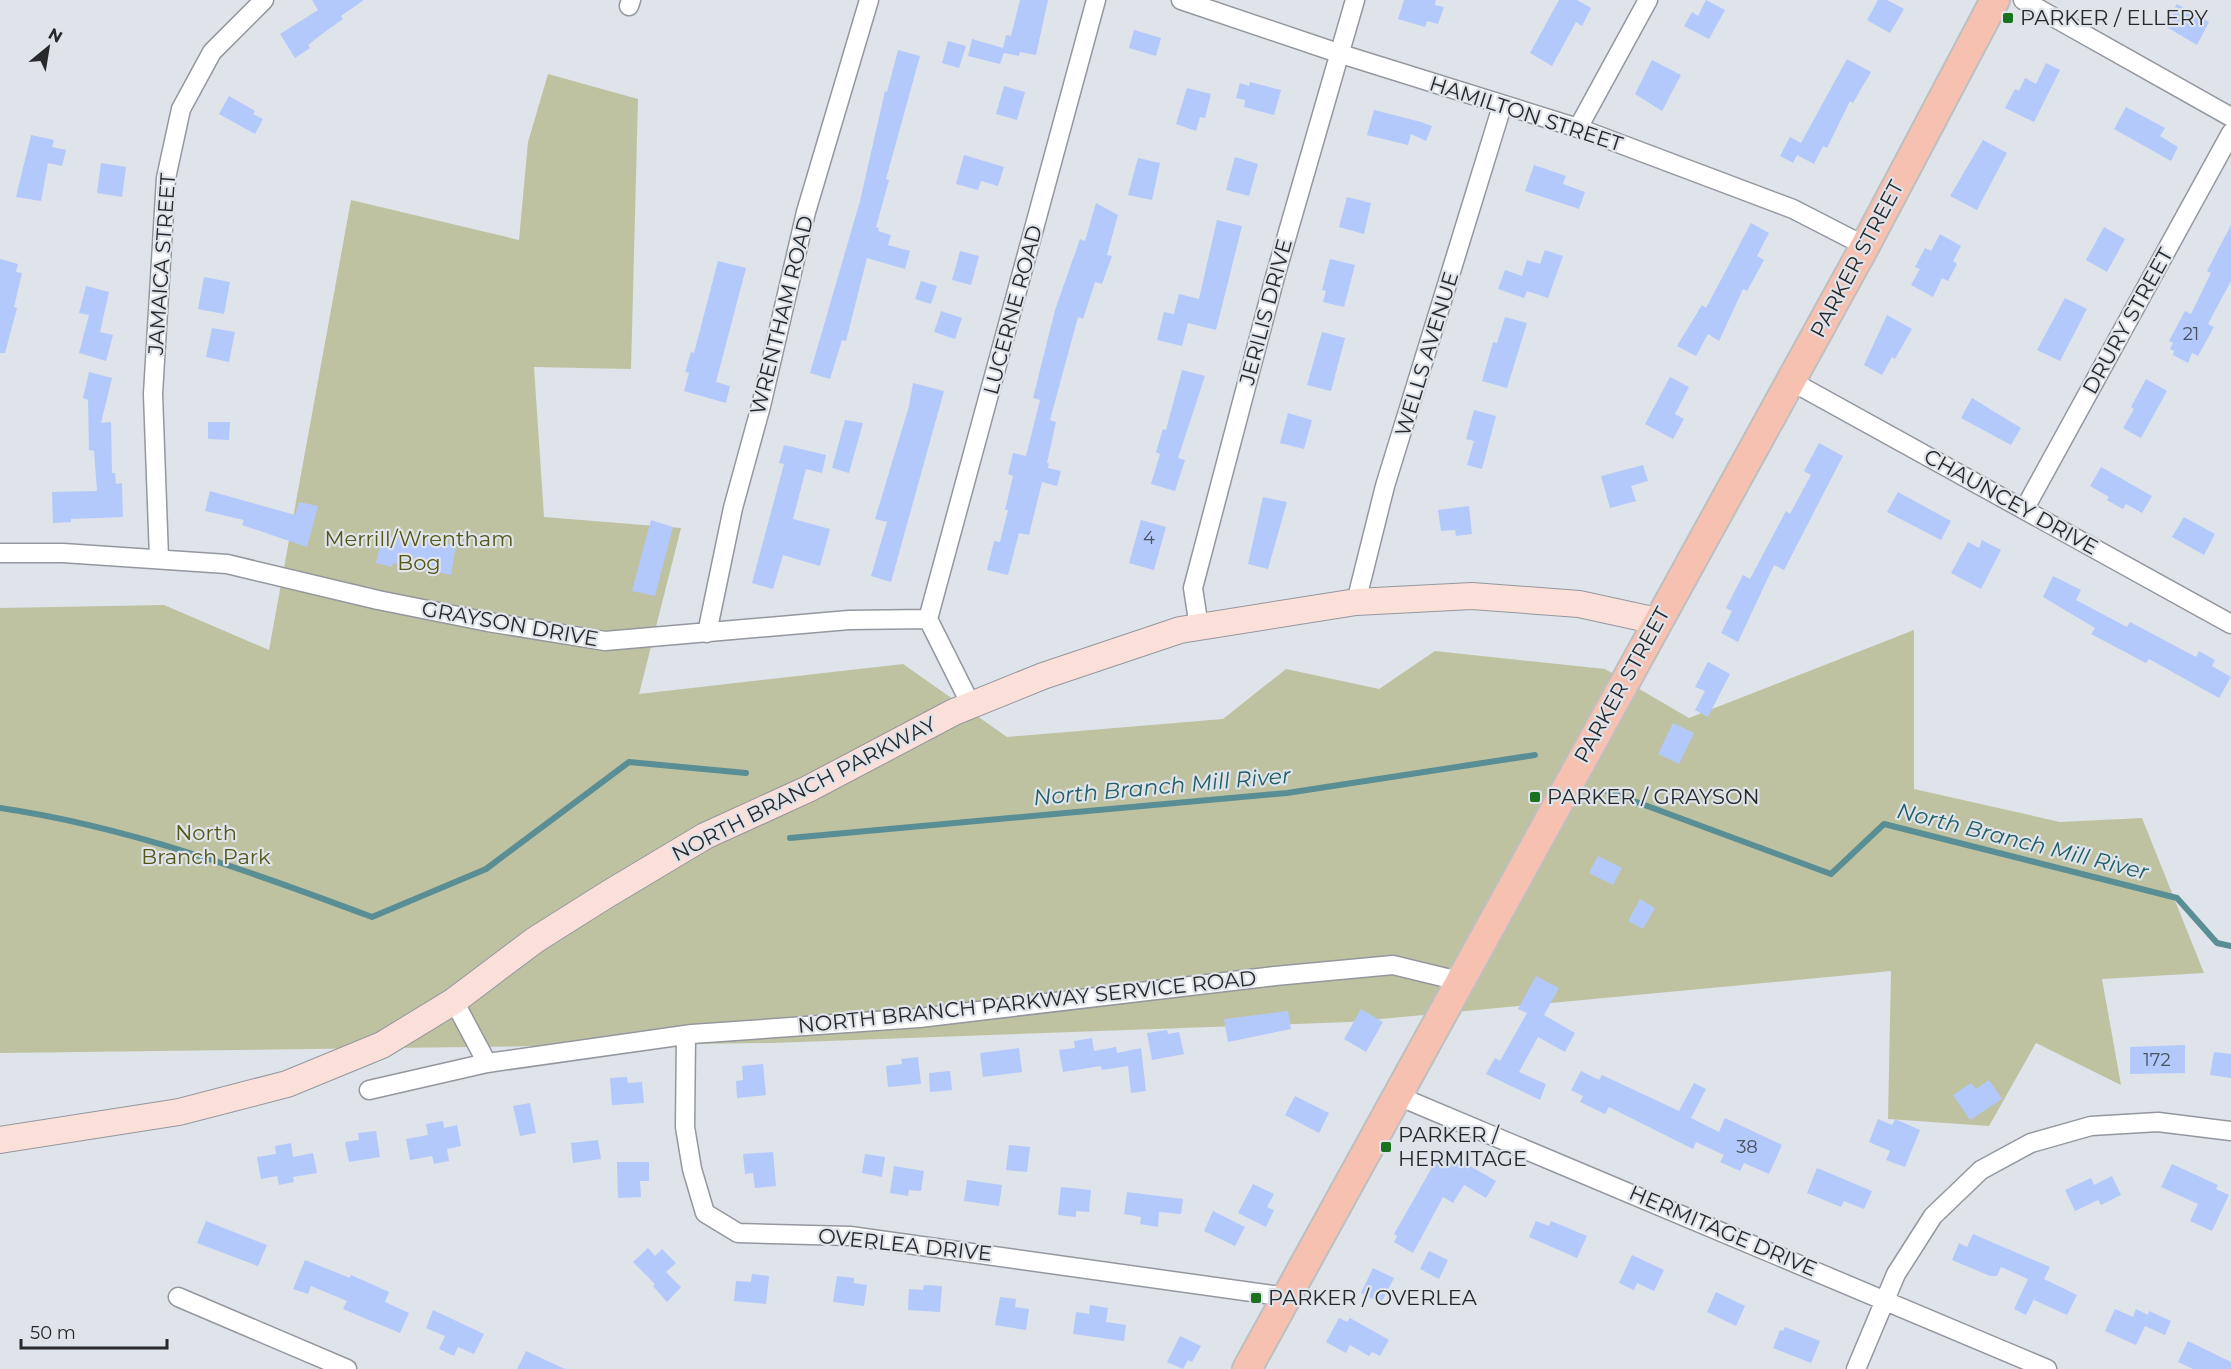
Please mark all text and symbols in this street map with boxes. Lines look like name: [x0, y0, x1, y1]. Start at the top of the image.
place label: PARKER / ELLERY: [2020, 5, 2208, 30]
marker: PARKER / ELLERY: [2001, 11, 2015, 25]
north arrow: [18, 18, 78, 78]
text: N: [45, 24, 66, 47]
street label: HAMILTON STREET: [1427, 71, 1626, 157]
street label: JAMAICA STREET: [143, 172, 180, 357]
street label: PARKER STREET: [1805, 176, 1908, 342]
street label: WRENTHAM ROAD: [745, 213, 818, 417]
street label: LUCERNE ROAD: [978, 222, 1047, 397]
street label: JERILIS DRIVE: [1234, 236, 1297, 389]
street label: DRURY STREET: [2077, 243, 2178, 398]
street label: WELLS AVENUE: [1390, 269, 1463, 439]
house number: 21: [2183, 323, 2199, 345]
street label: CHAUNCEY DRIVE: [1920, 443, 2103, 560]
park label: Merrill/Wrentham Bog: [325, 526, 513, 575]
house number: 4: [1143, 527, 1155, 549]
street label: GRAYSON DRIVE: [420, 596, 600, 651]
street label: PARKER STREET: [1568, 603, 1675, 767]
street label: NORTH BRANCH PARKWAY: [667, 711, 941, 866]
water label: North Branch Mill River: [1032, 762, 1293, 811]
place label: PARKER / GRAYSON: [1547, 784, 1760, 809]
marker: PARKER / GRAYSON: [1528, 790, 1542, 804]
water label: North Branch Mill River: [1894, 797, 2153, 886]
park label: North Branch Park: [141, 820, 271, 869]
street label: NORTH BRANCH PARKWAY SERVICE ROAD: [796, 965, 1258, 1038]
house number: 172: [2143, 1049, 2171, 1071]
place label: PARKER / HERMITAGE: [1398, 1122, 1527, 1171]
house number: 38: [1736, 1136, 1758, 1158]
marker: PARKER / HERMITAGE: [1379, 1140, 1393, 1154]
street label: HERMITAGE DRIVE: [1626, 1180, 1821, 1281]
street label: OVERLEA DRIVE: [817, 1223, 993, 1266]
place label: PARKER / OVERLEA: [1268, 1285, 1478, 1310]
marker: PARKER / OVERLEA: [1249, 1291, 1263, 1305]
scale bar: [21, 1312, 166, 1350]
text: 50 m: [30, 1322, 76, 1344]

